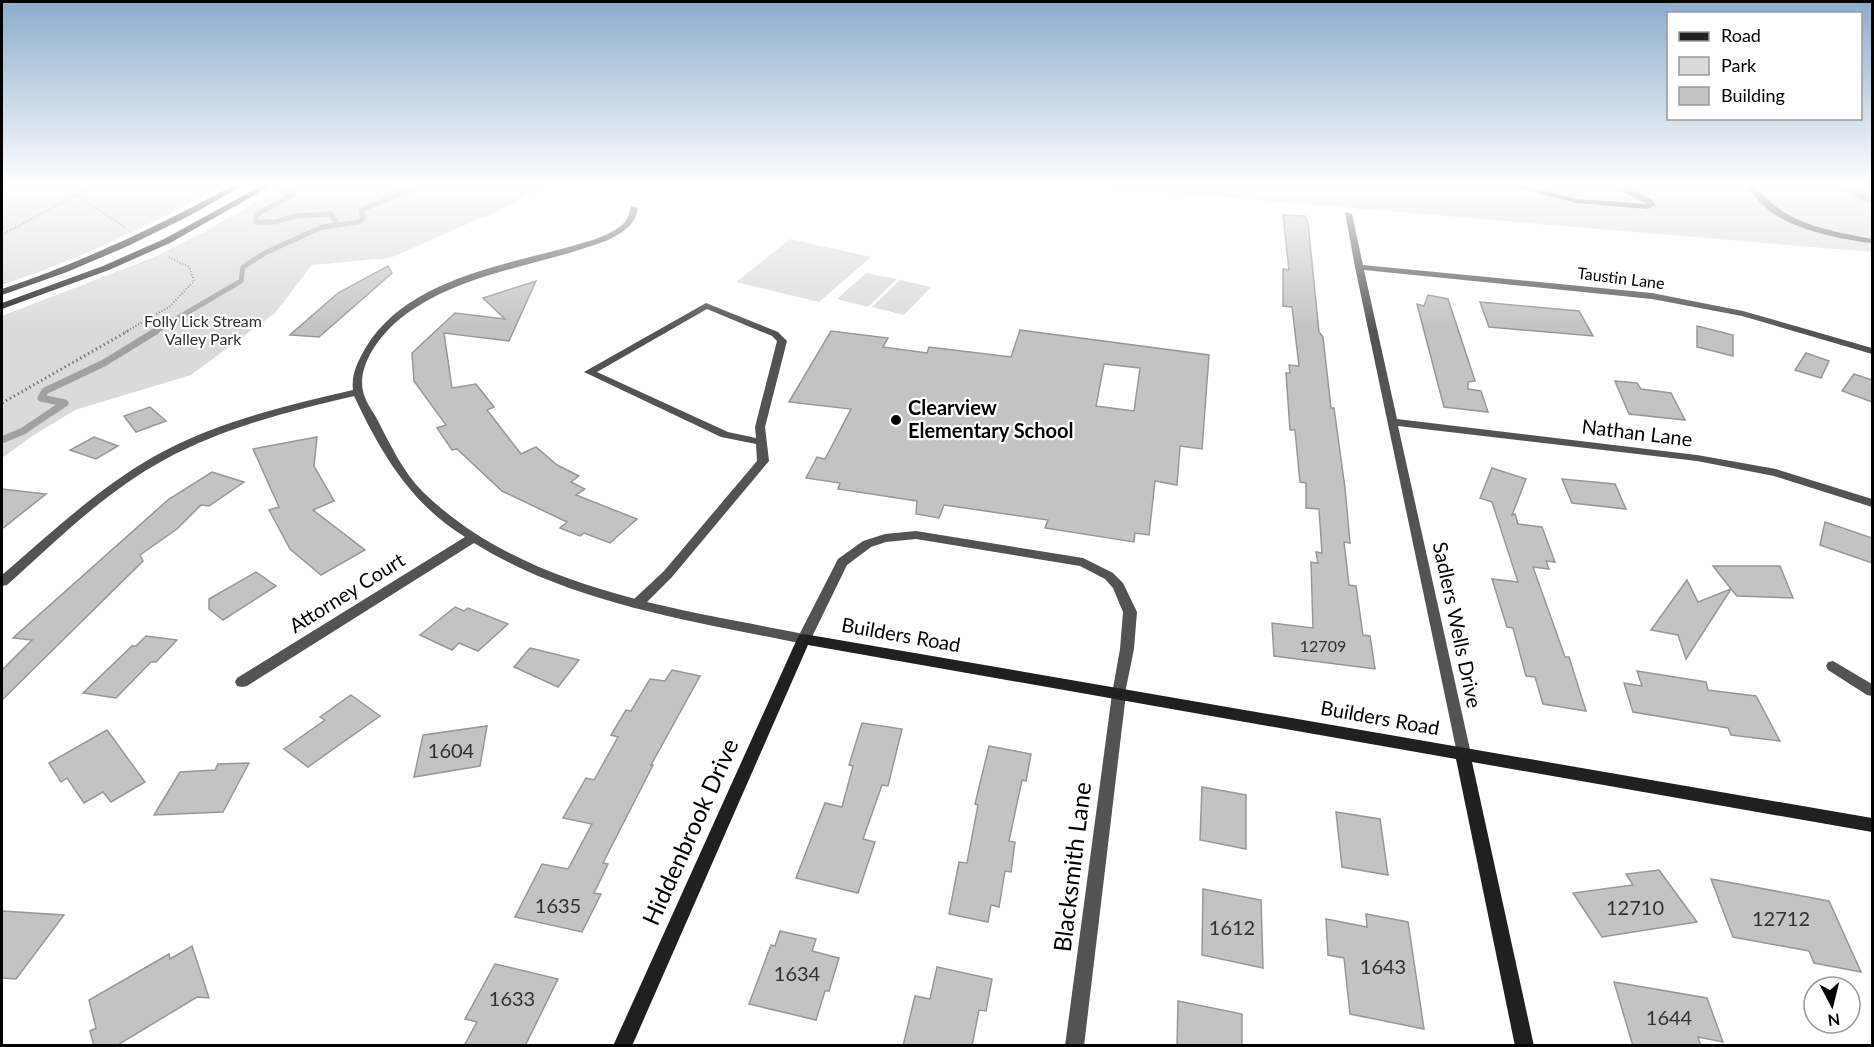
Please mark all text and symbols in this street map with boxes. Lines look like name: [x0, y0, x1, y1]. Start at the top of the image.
legend: [1667, 12, 1862, 120]
text: Road: [1721, 24, 1761, 46]
text: Park: [1721, 54, 1757, 76]
text: Building: [1721, 84, 1785, 106]
street label: Taustin Lane: [1576, 263, 1666, 292]
park label: Folly Lick Stream Valley Park: [144, 311, 262, 348]
place label: Clearview Elementary School: [908, 395, 1073, 442]
marker: Clearview Elementary School: [889, 413, 903, 427]
street label: Nathan Lane: [1580, 413, 1694, 451]
street label: Sadlers Wells Drive: [1429, 540, 1487, 710]
street label: Attorney Court: [284, 547, 409, 637]
street label: Builders Road: [840, 612, 963, 656]
house number: 12709: [1300, 636, 1346, 655]
street label: Builders Road: [1319, 695, 1442, 739]
street label: Hiddenbrook Drive: [635, 734, 744, 929]
house number: 1604: [428, 738, 475, 762]
street label: Blacksmith Lane: [1047, 780, 1096, 953]
house number: 1635: [535, 893, 581, 917]
house number: 12710: [1606, 895, 1664, 919]
house number: 12712: [1752, 906, 1810, 930]
house number: 1612: [1209, 915, 1255, 939]
house number: 1643: [1360, 954, 1406, 978]
house number: 1634: [774, 961, 821, 985]
north arrow: [1802, 975, 1862, 1035]
house number: 1633: [489, 986, 535, 1010]
house number: 1644: [1646, 1005, 1693, 1029]
text: N: [1827, 1010, 1841, 1031]

